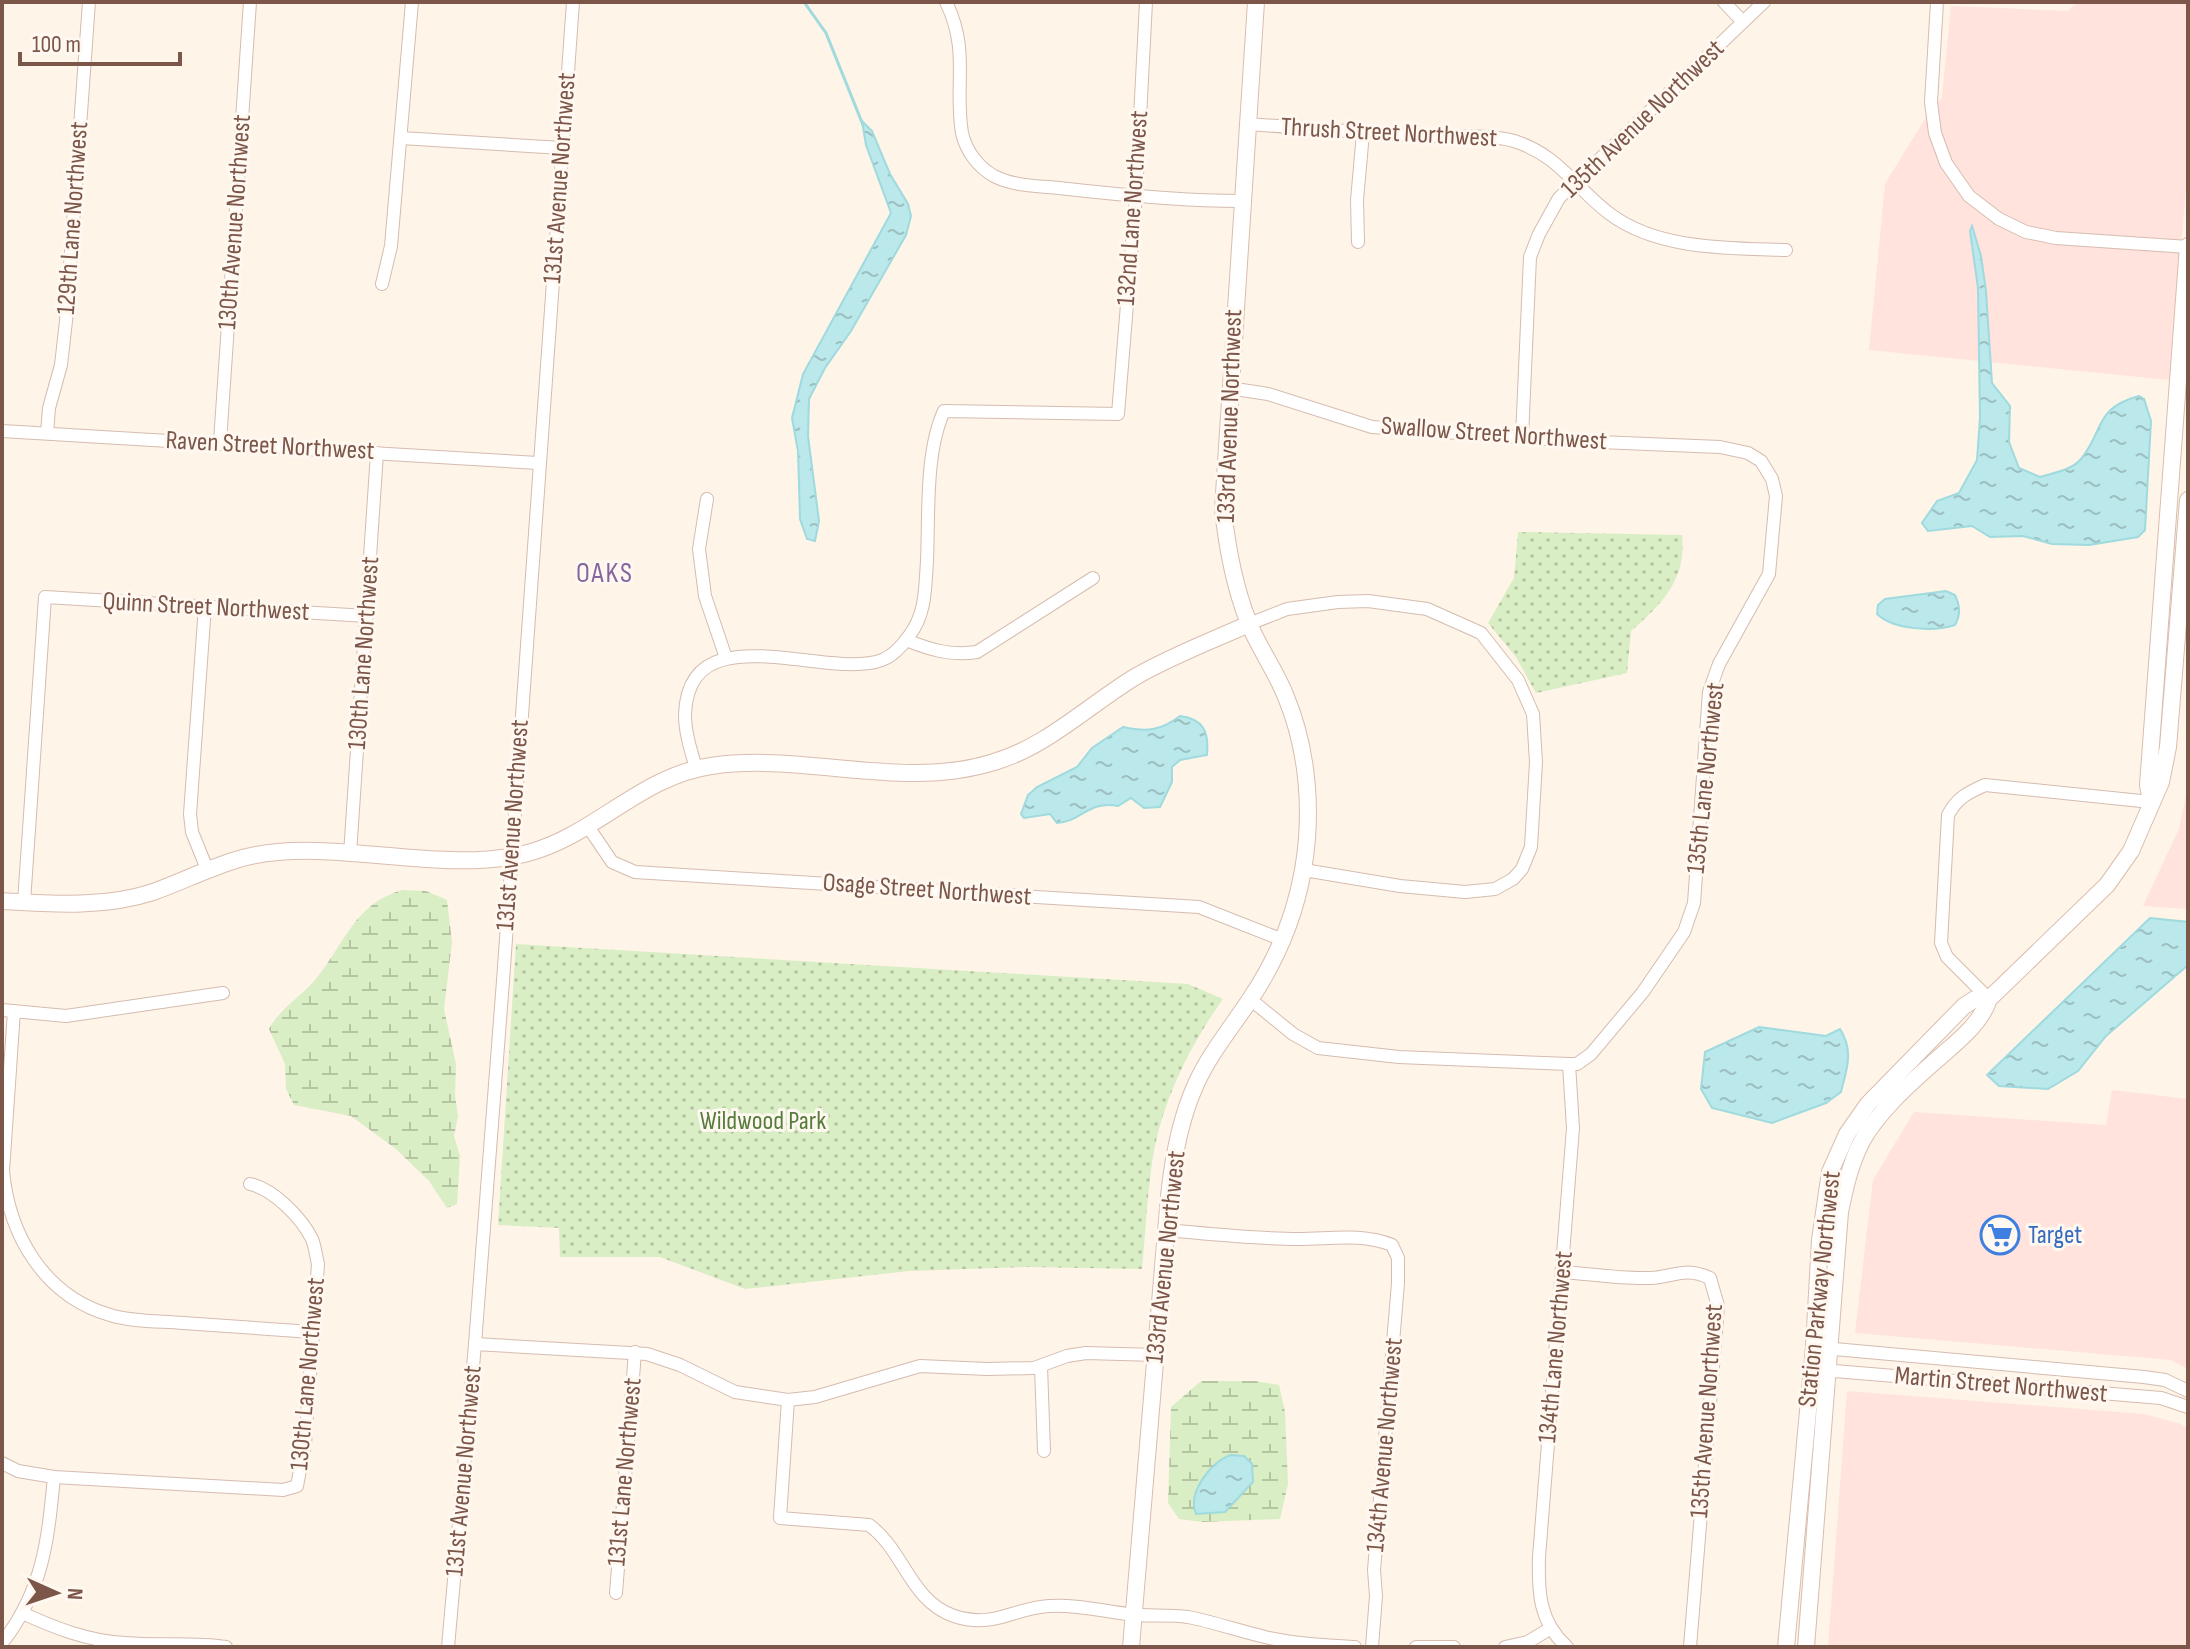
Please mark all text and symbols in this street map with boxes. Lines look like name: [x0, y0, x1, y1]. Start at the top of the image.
scale bar: [20, 16, 180, 66]
text: 100 m: [32, 30, 81, 59]
street label: 135th Avenue Northwest: [1555, 33, 1731, 205]
street label: 131st Avenue Northwest: [537, 71, 583, 284]
street label: 132nd Lane Northwest: [1111, 109, 1155, 306]
street label: Thrush Street Northwest: [1280, 112, 1498, 154]
street label: 130th Avenue Northwest: [212, 113, 258, 331]
street label: 129th Lane Northwest: [51, 120, 95, 316]
street label: 133rd Avenue Northwest: [1211, 309, 1249, 523]
street label: Swallow Street Northwest: [1380, 411, 1608, 457]
street label: Raven Street Northwest: [165, 425, 375, 467]
street label: 130th Lane Northwest: [342, 555, 386, 750]
district label: OAKS: [576, 557, 634, 590]
street label: Quinn Street Northwest: [102, 586, 310, 628]
street label: 135th Lane Northwest: [1681, 681, 1731, 875]
street label: 131st Avenue Northwest: [490, 718, 536, 931]
street label: Osage Street Northwest: [822, 867, 1032, 913]
park label: Wildwood Park: [700, 1106, 826, 1137]
street label: 133rd Avenue Northwest: [1139, 1149, 1193, 1365]
street label: Station Parkway Northwest: [1792, 1169, 1848, 1409]
supermarket icon: Target: [1979, 1214, 2021, 1256]
place label: Target: [2028, 1220, 2082, 1251]
street label: 134th Lane Northwest: [1532, 1250, 1580, 1444]
street label: 130th Lane Northwest: [284, 1276, 332, 1472]
street label: 135th Avenue Northwest: [1684, 1303, 1730, 1519]
street label: 134th Avenue Northwest: [1360, 1337, 1410, 1553]
street label: Martin Street Northwest: [1893, 1360, 2109, 1410]
street label: 131st Avenue Northwest: [439, 1364, 489, 1578]
street label: 131st Lane Northwest: [601, 1376, 649, 1567]
north arrow: [16, 1553, 96, 1633]
text: N: [61, 1587, 88, 1601]

